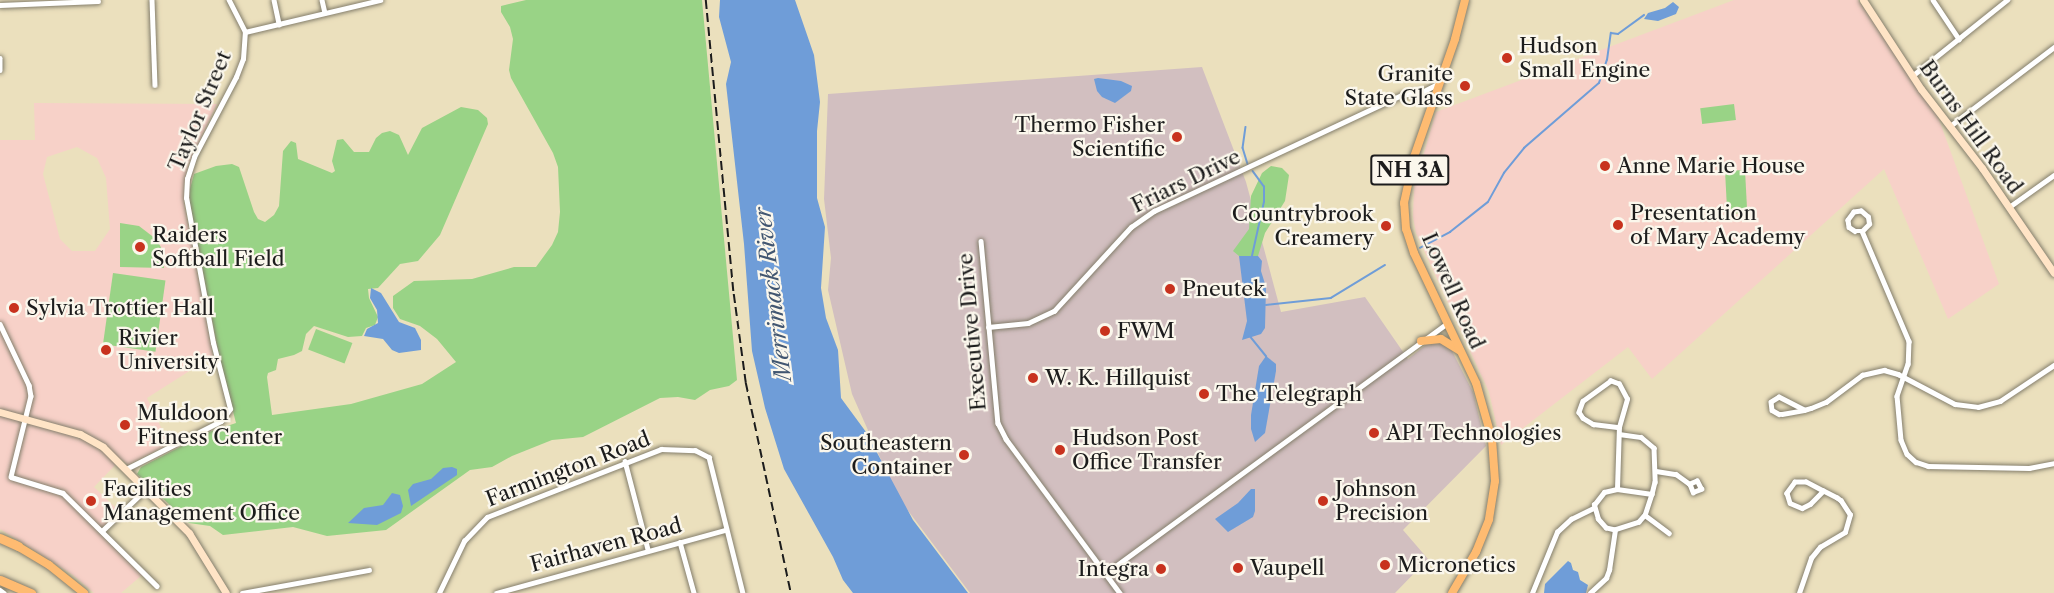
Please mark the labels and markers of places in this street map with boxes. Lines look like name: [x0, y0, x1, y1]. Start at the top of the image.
place label: Hudson Small Engine: [1519, 33, 1650, 83]
marker: Hudson Small Engine: [1500, 51, 1514, 65]
place label: Granite State Glass: [1345, 61, 1453, 111]
marker: Granite State Glass: [1458, 79, 1472, 93]
place label: Thermo Fisher Scientific: [1015, 112, 1165, 162]
marker: Thermo Fisher Scientific: [1170, 130, 1184, 144]
place label: Anne Marie House: [1617, 153, 1805, 179]
marker: Anne Marie House: [1598, 159, 1612, 173]
place label: Presentation of Mary Academy: [1630, 200, 1807, 250]
place label: Countrybrook Creamery: [1232, 201, 1374, 251]
marker: Presentation of Mary Academy: [1611, 218, 1625, 232]
marker: Countrybrook Creamery: [1379, 219, 1393, 233]
place label: Raiders Softball Field: [152, 222, 284, 272]
marker: Raiders Softball Field: [133, 240, 147, 254]
place label: Pneutek: [1182, 276, 1265, 302]
marker: Pneutek: [1163, 282, 1177, 296]
place label: Sylvia Trottier Hall: [26, 295, 215, 321]
marker: Sylvia Trottier Hall: [7, 301, 21, 315]
place label: FWM: [1117, 318, 1175, 344]
marker: FWM: [1098, 324, 1112, 338]
place label: Rivier University: [118, 325, 219, 375]
marker: Rivier University: [99, 343, 113, 357]
place label: W. K. Hillquist: [1045, 365, 1190, 391]
marker: W. K. Hillquist: [1026, 371, 1040, 385]
place label: The Telegraph: [1216, 381, 1363, 407]
marker: The Telegraph: [1197, 387, 1211, 401]
place label: Muldoon Fitness Center: [137, 400, 282, 450]
marker: Muldoon Fitness Center: [118, 418, 132, 432]
place label: API Technologies: [1386, 420, 1562, 446]
place label: Hudson Post Office Transfer: [1072, 425, 1222, 475]
marker: API Technologies: [1367, 426, 1381, 440]
place label: Southeastern Container: [820, 430, 952, 480]
marker: Hudson Post Office Transfer: [1053, 443, 1067, 457]
marker: Southeastern Container: [957, 448, 971, 462]
place label: Facilities Management Office: [103, 476, 300, 526]
place label: Johnson Precision: [1335, 476, 1428, 526]
marker: Facilities Management Office: [84, 494, 98, 508]
marker: Johnson Precision: [1316, 494, 1330, 508]
place label: Micronetics: [1397, 552, 1516, 578]
place label: Vaupell: [1250, 555, 1324, 581]
place label: Integra: [1078, 556, 1149, 582]
marker: Micronetics: [1378, 558, 1392, 572]
marker: Vaupell: [1231, 561, 1245, 575]
marker: Integra: [1154, 562, 1168, 576]

